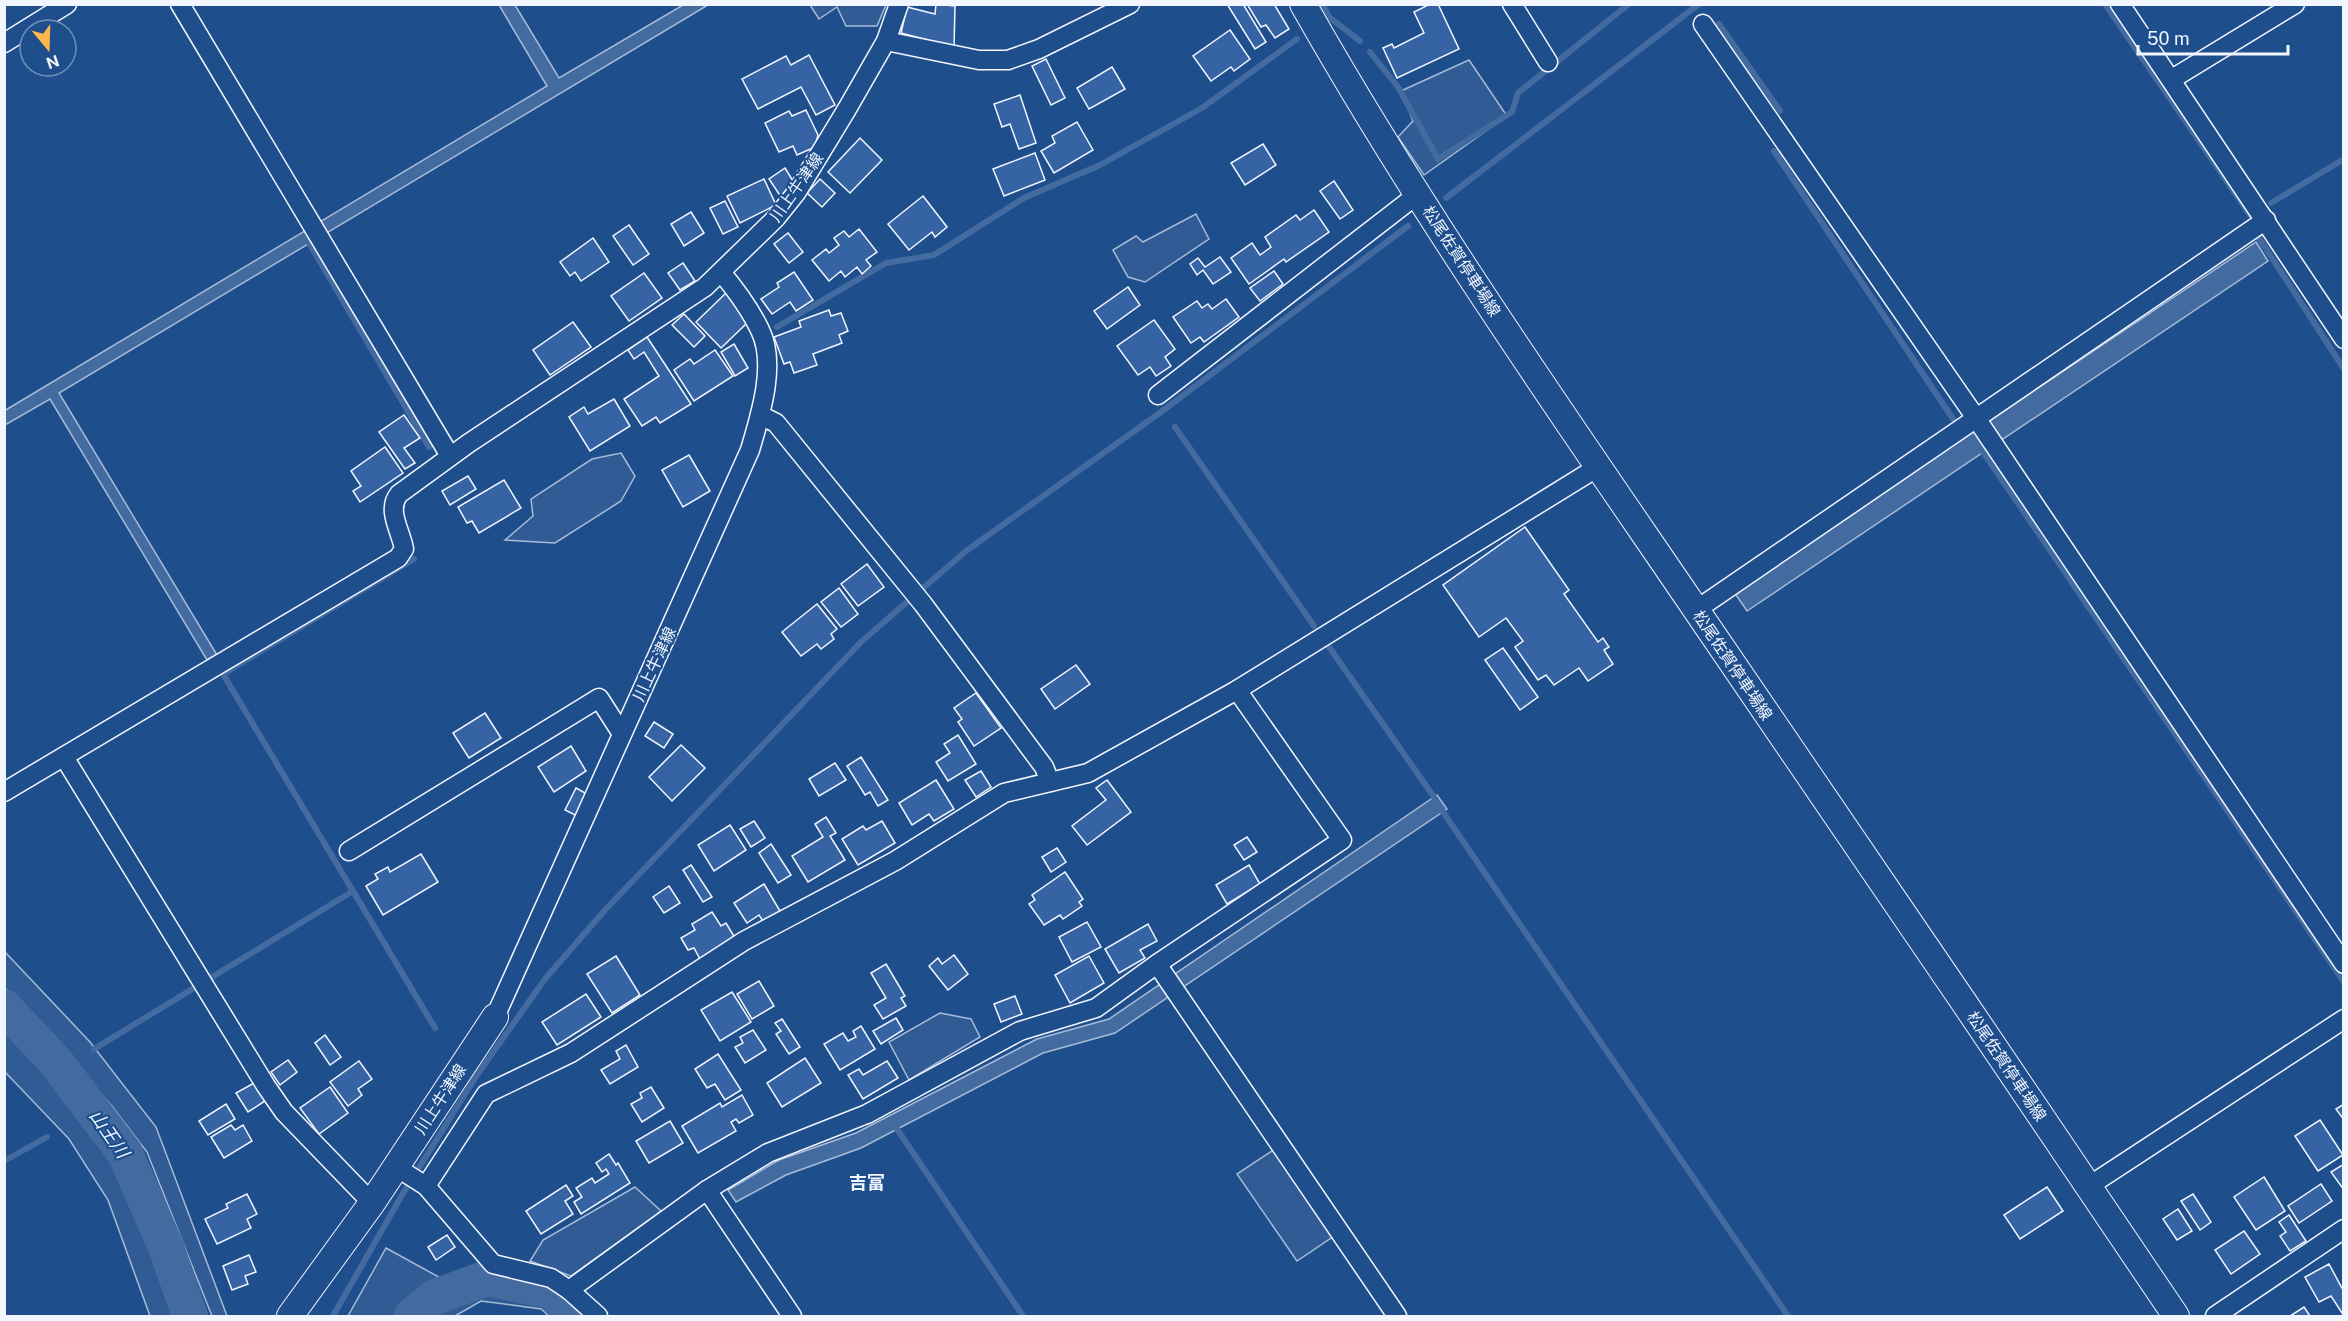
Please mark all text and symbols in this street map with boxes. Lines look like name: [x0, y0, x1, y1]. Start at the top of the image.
north arrow: [18, 18, 78, 78]
scale bar: [2138, 18, 2288, 56]
text: 50 m: [2147, 28, 2190, 49]
text: N: [44, 51, 62, 73]
street label: 川上牛津線: [766, 149, 827, 226]
street label: 松尾佐賀停車場線: [1419, 202, 1504, 320]
street label: 松尾佐賀停車場線: [1689, 607, 1776, 724]
street label: 川上牛津線: [629, 624, 680, 704]
street label: 松尾佐賀停車場線: [1963, 1008, 2050, 1125]
street label: 川上牛津線: [411, 1061, 470, 1138]
water label: 山王川: [85, 1106, 135, 1163]
district label: 吉富: [849, 1172, 885, 1193]

